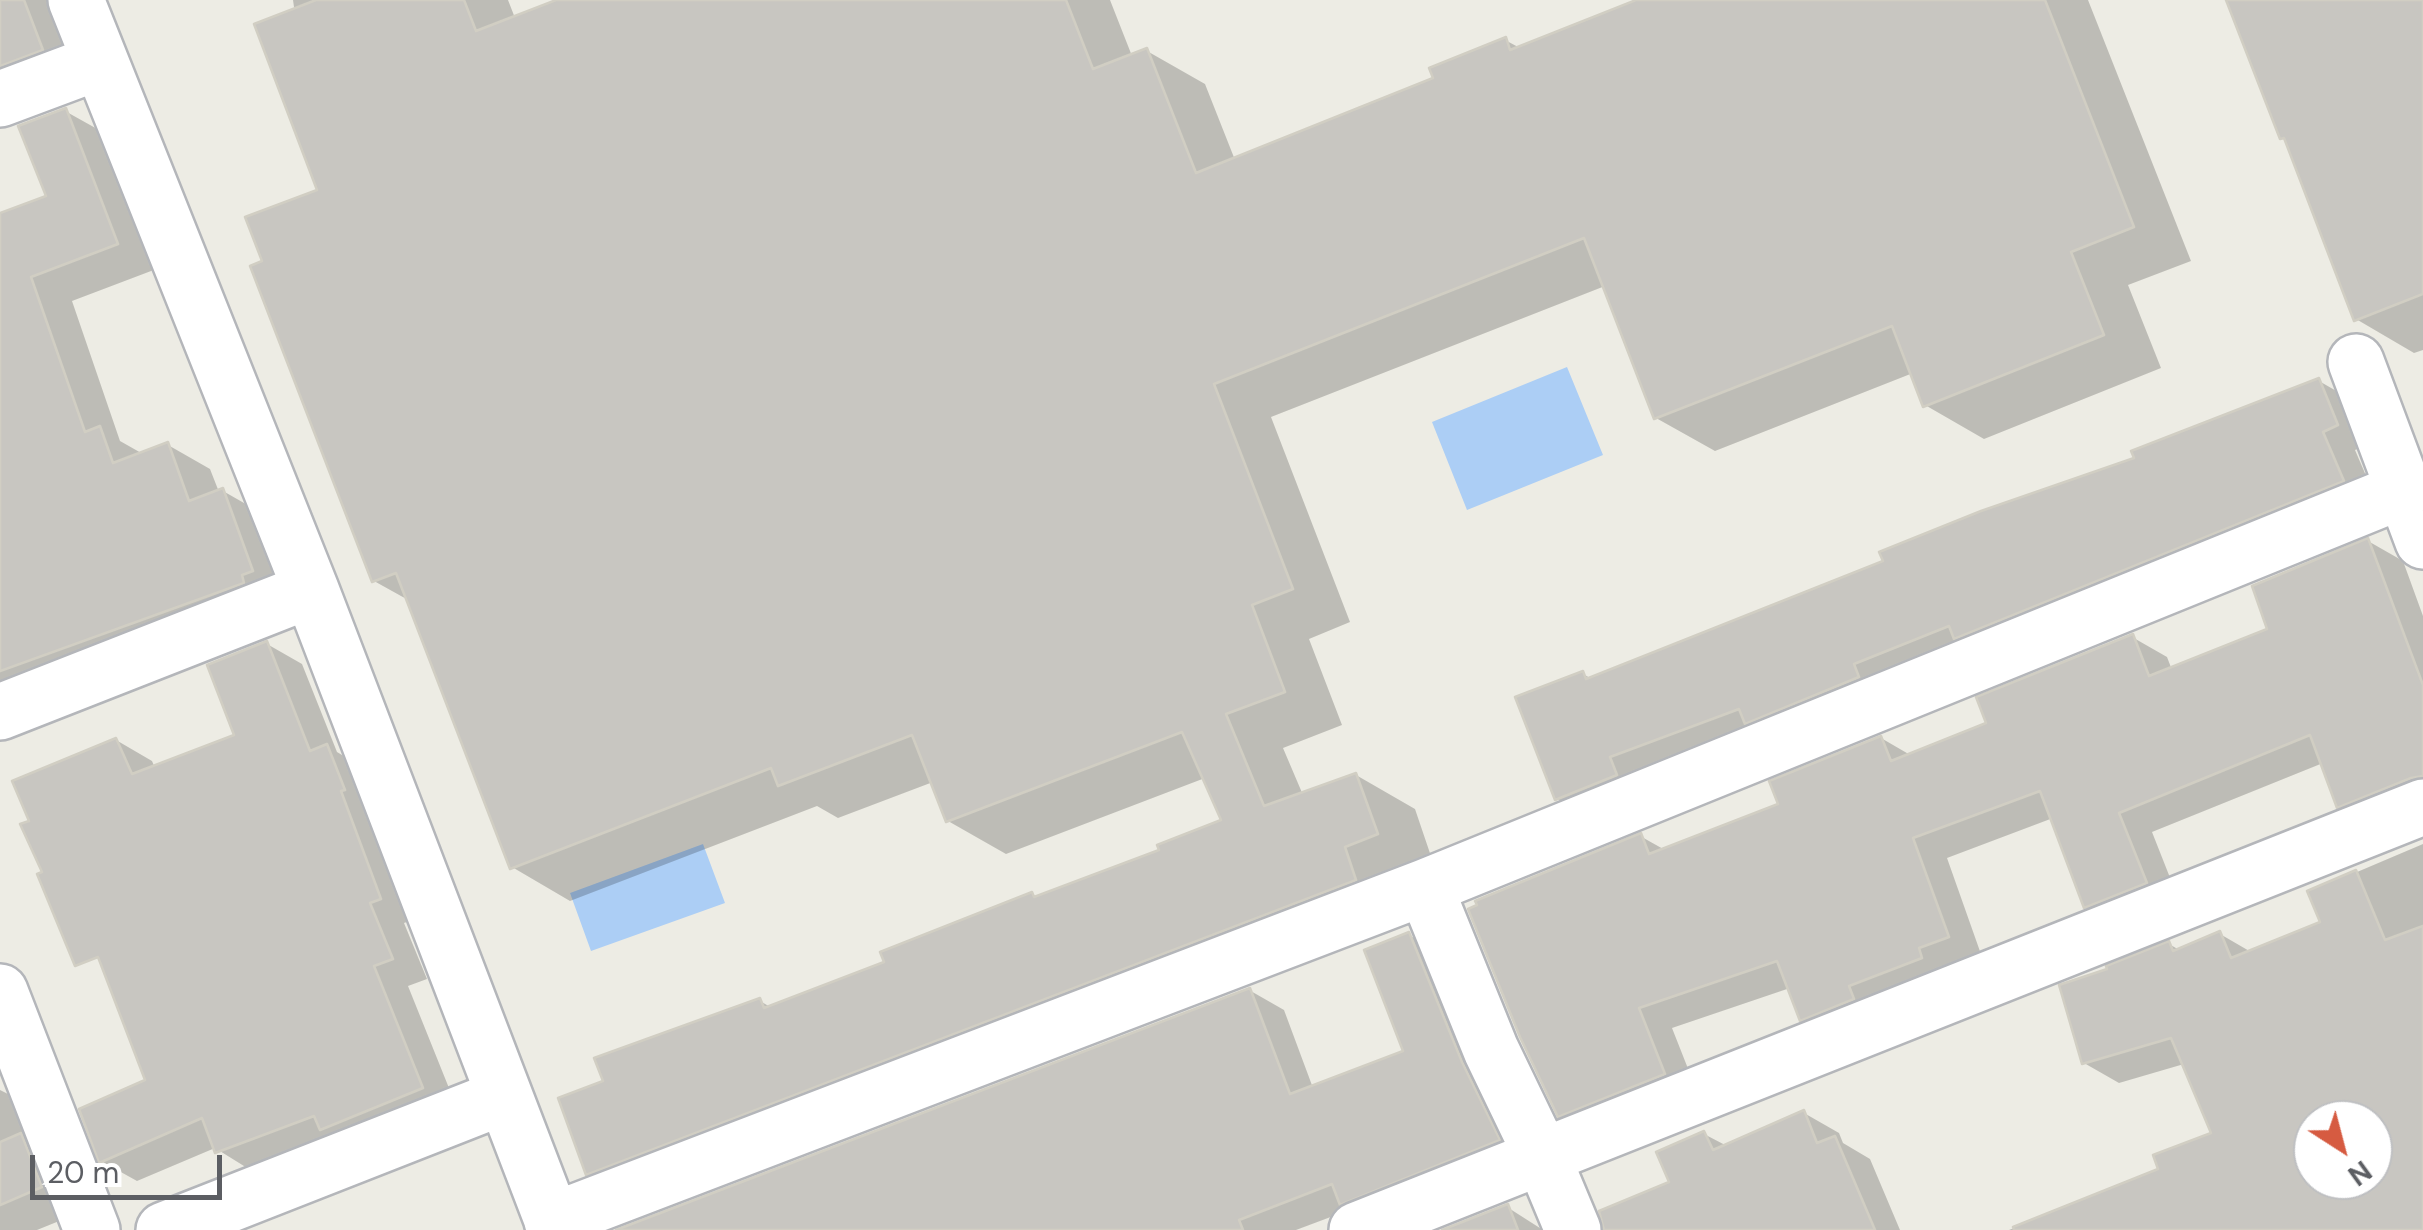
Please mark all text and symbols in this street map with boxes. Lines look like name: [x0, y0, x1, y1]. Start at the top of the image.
north arrow: [2293, 1100, 2393, 1200]
scale bar: [35, 1135, 228, 1197]
text: N: [2341, 1152, 2379, 1194]
text: 20 m: [47, 1153, 119, 1192]

